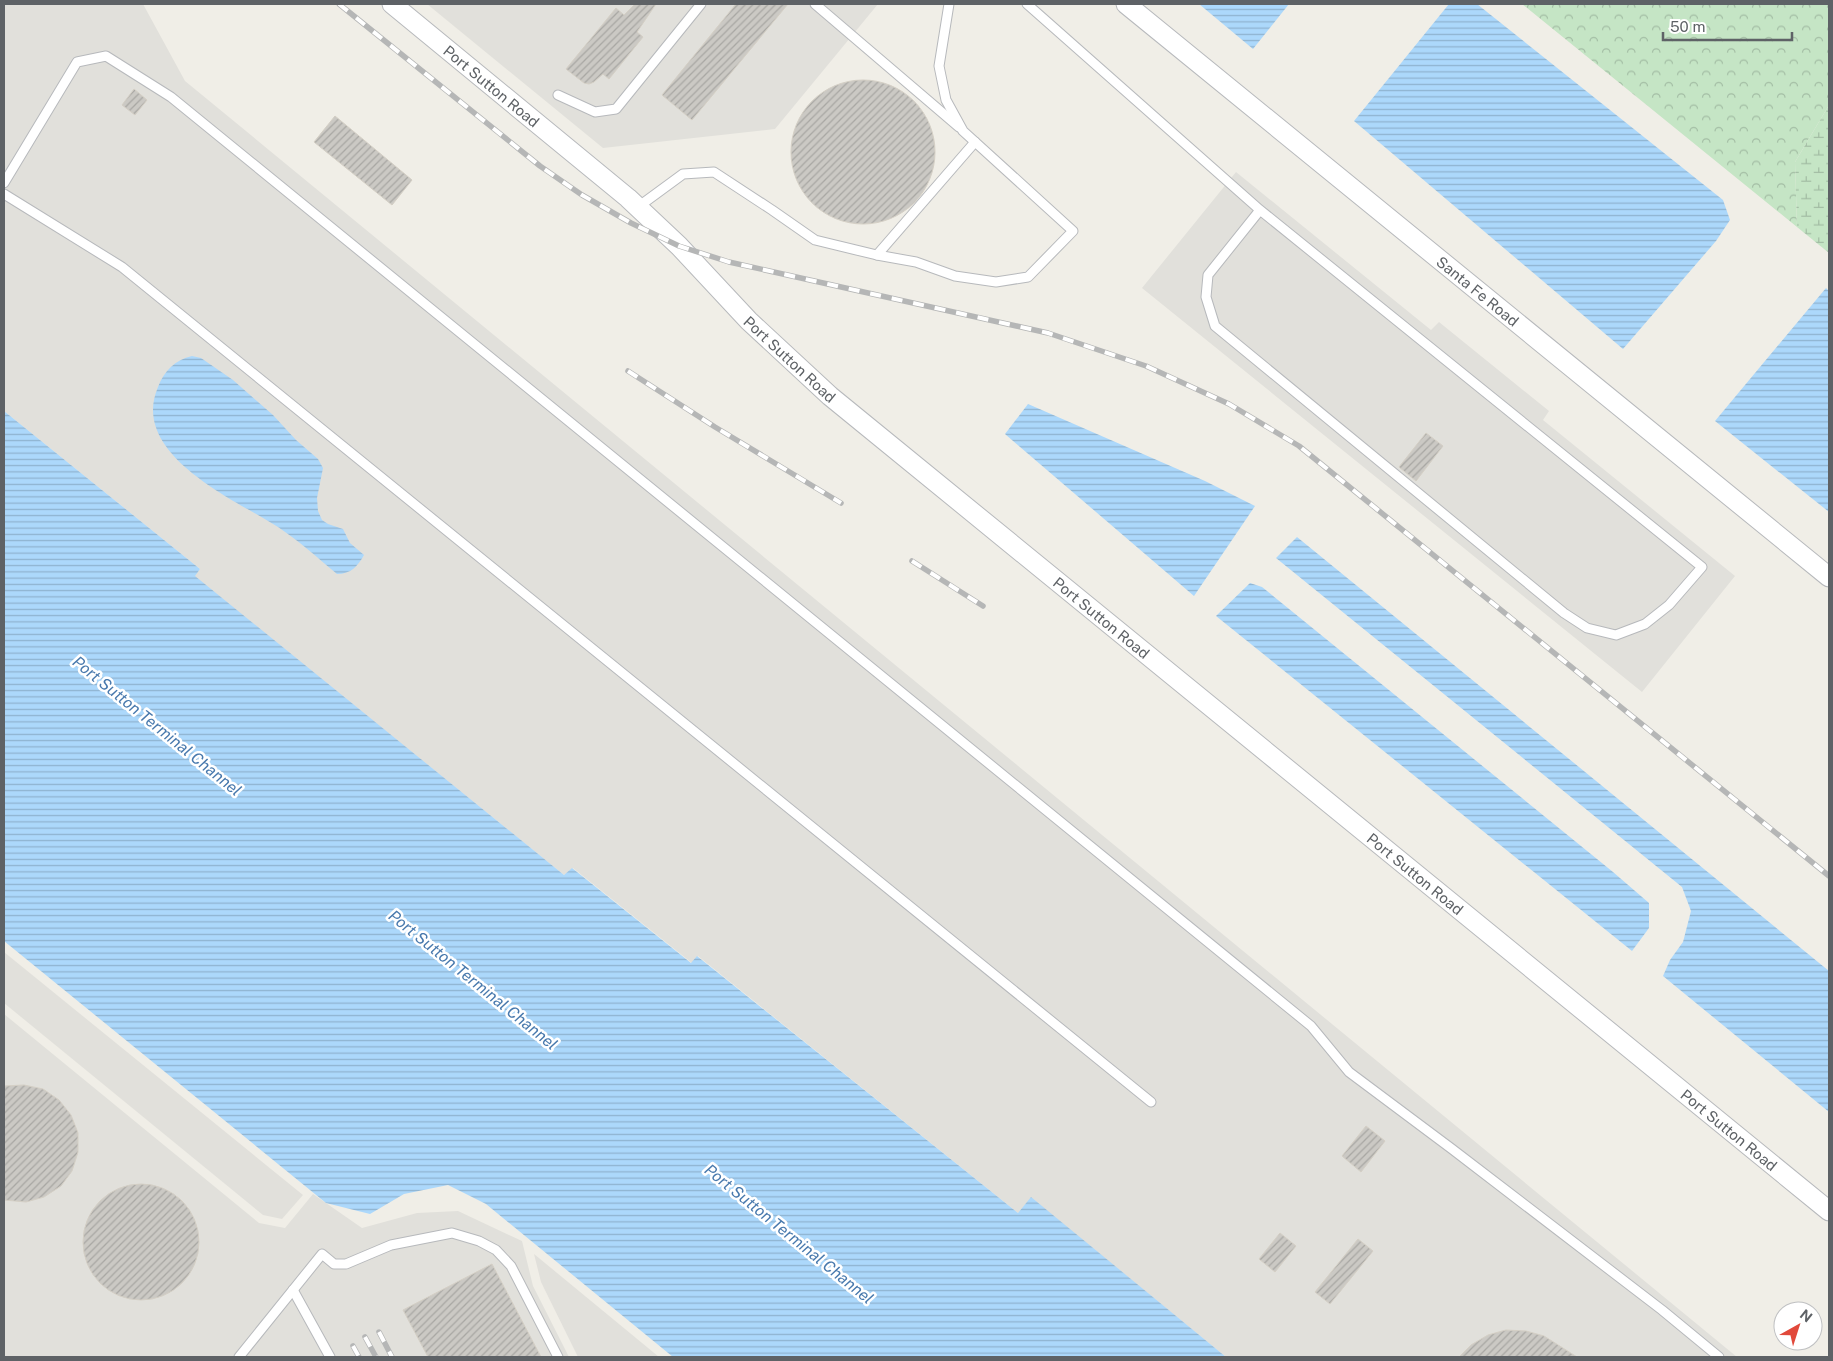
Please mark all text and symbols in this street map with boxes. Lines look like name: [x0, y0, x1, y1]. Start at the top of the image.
scale bar: [1663, 10, 1792, 42]
text: 50 m: [1670, 18, 1705, 35]
street label: Port Sutton Road: [440, 42, 543, 130]
street label: Santa Fe Road: [1434, 252, 1522, 329]
street label: Port Sutton Road: [741, 312, 839, 406]
street label: Port Sutton Road: [1050, 573, 1153, 662]
water label: Port Sutton Terminal Channel: [69, 652, 245, 800]
street label: Port Sutton Road: [1364, 829, 1467, 918]
water label: Port Sutton Terminal Channel: [385, 906, 561, 1054]
street label: Port Sutton Road: [1678, 1085, 1781, 1174]
water label: Port Sutton Terminal Channel: [701, 1160, 877, 1308]
north arrow: [1773, 1301, 1823, 1351]
text: N: [1797, 1306, 1815, 1326]

